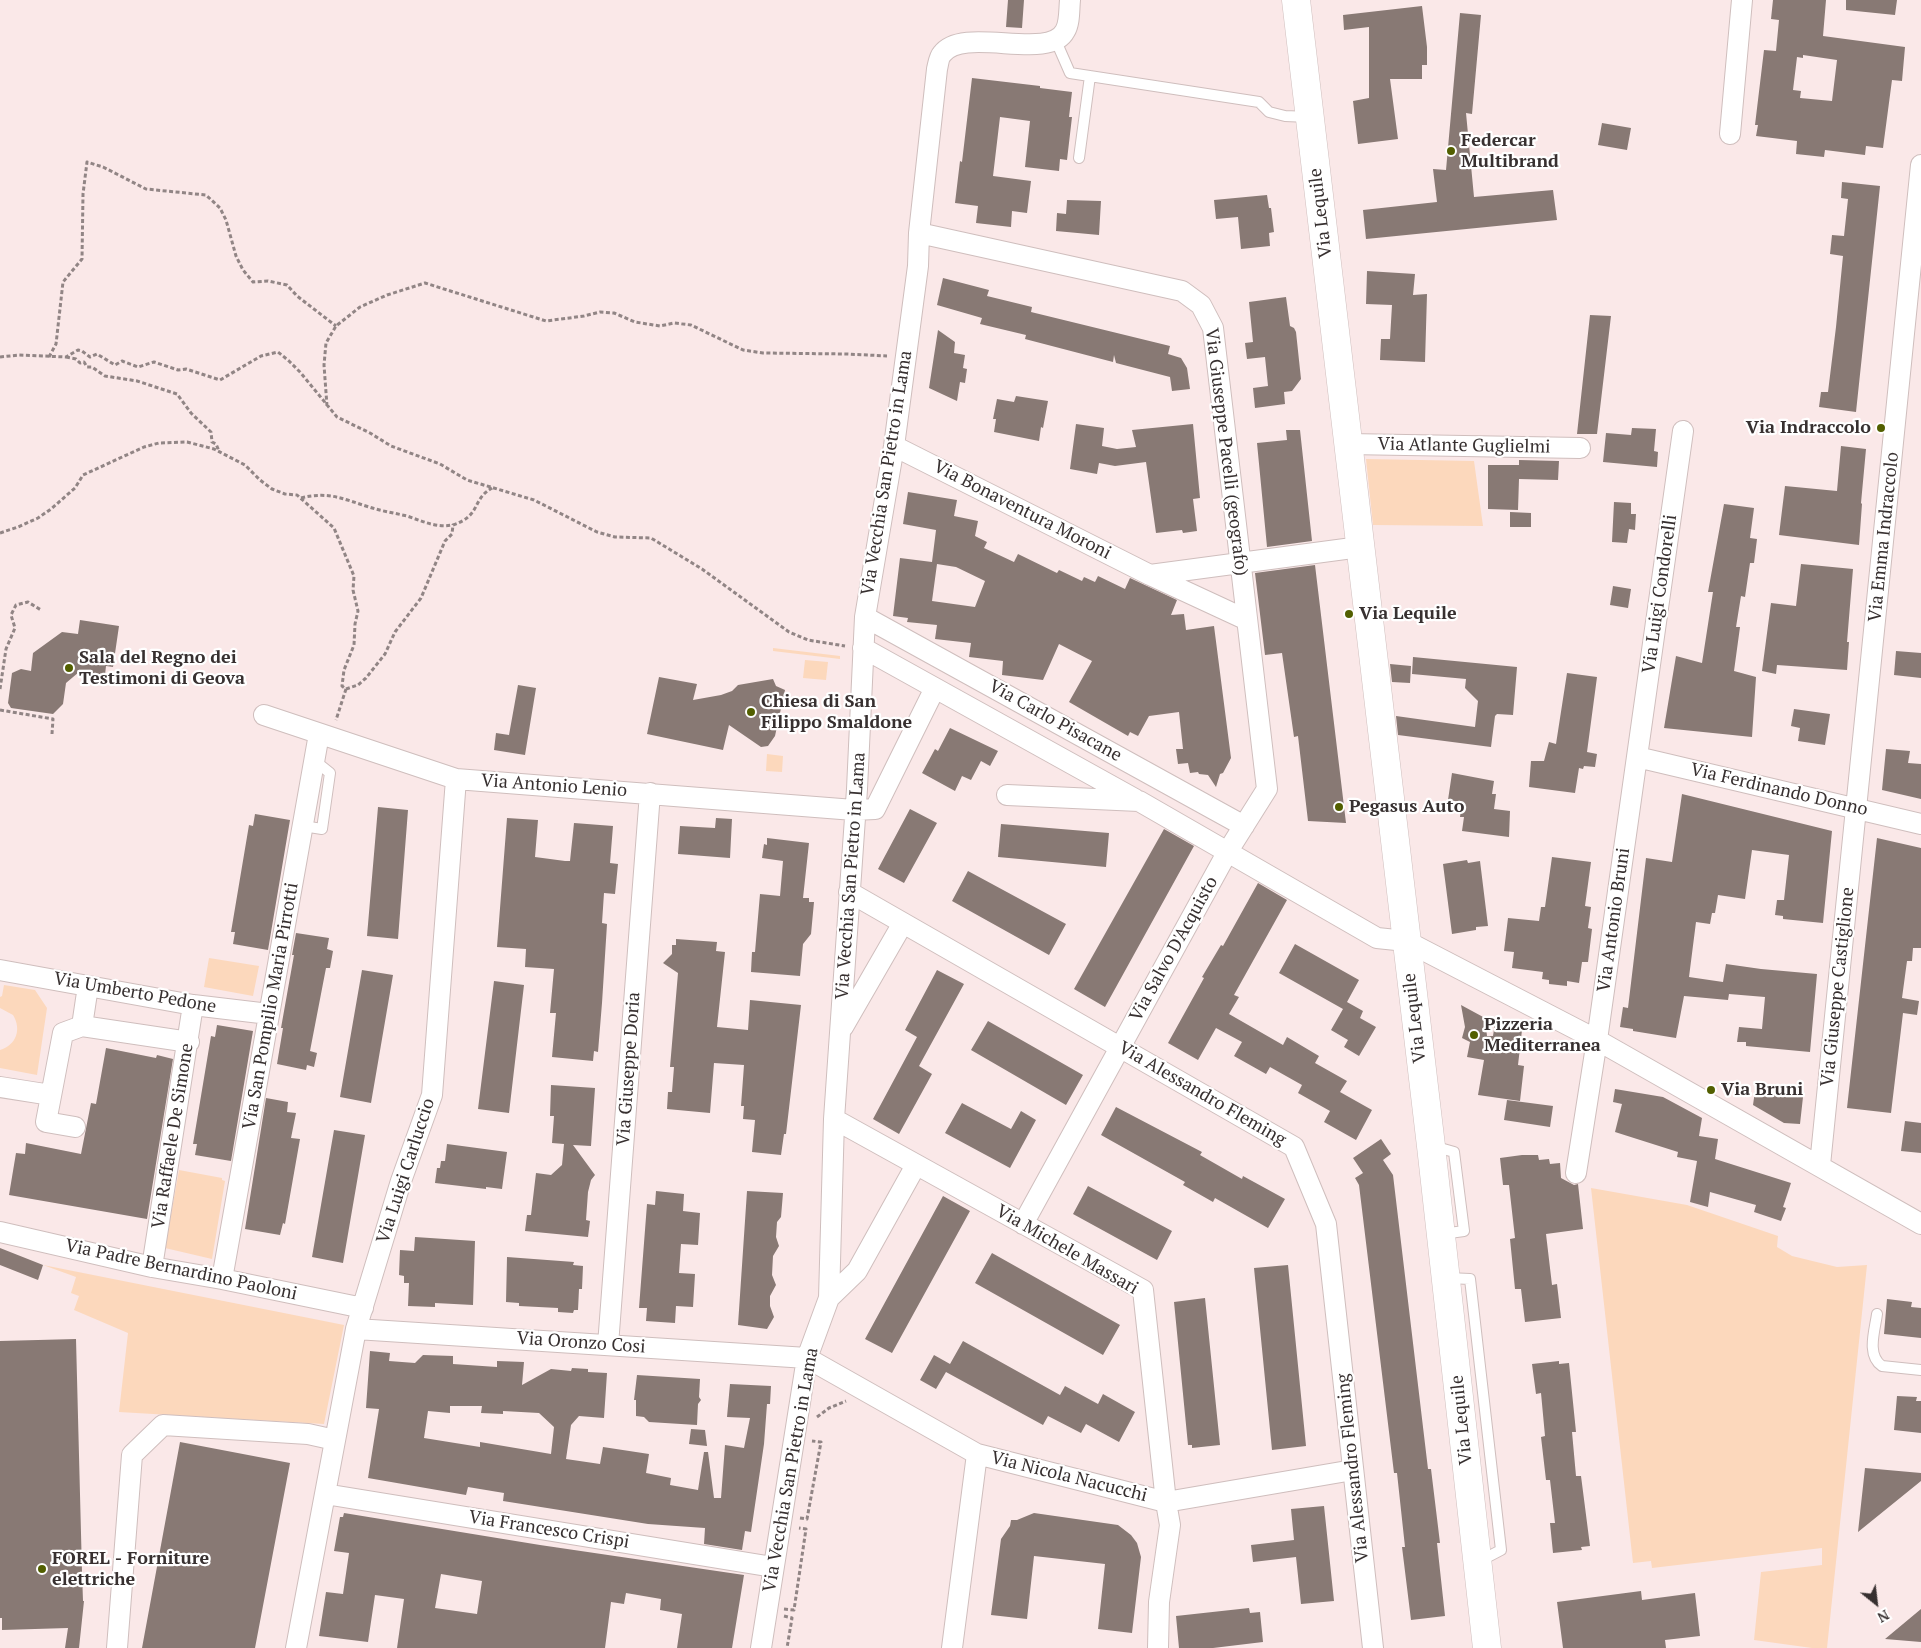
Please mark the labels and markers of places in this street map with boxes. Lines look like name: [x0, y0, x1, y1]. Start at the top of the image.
place label: Federcar Multibrand: [1461, 130, 1559, 172]
marker: Federcar Multibrand: [1445, 145, 1457, 157]
place label: Via Indraccolo: [1746, 417, 1871, 439]
marker: Via Indraccolo: [1875, 422, 1887, 434]
place label: Via Lequile: [1359, 603, 1457, 625]
marker: Via Lequile: [1343, 608, 1355, 620]
place label: Sala del Regno dei Testimoni di Geova: [79, 647, 245, 690]
marker: Sala del Regno dei Testimoni di Geova: [63, 662, 75, 674]
place label: Chiesa di San Filippo Smaldone: [761, 691, 912, 734]
marker: Chiesa di San Filippo Smaldone: [745, 706, 757, 718]
place label: Pegasus Auto: [1349, 796, 1464, 818]
marker: Pegasus Auto: [1333, 801, 1345, 813]
place label: Pizzeria Mediterranea: [1484, 1014, 1601, 1056]
marker: Pizzeria Mediterranea: [1468, 1029, 1480, 1041]
place label: Via Bruni: [1721, 1079, 1803, 1101]
marker: Via Bruni: [1705, 1084, 1717, 1096]
place label: FOREL - Forniture elettriche: [52, 1548, 209, 1590]
marker: FOREL - Forniture elettriche: [36, 1563, 48, 1575]

